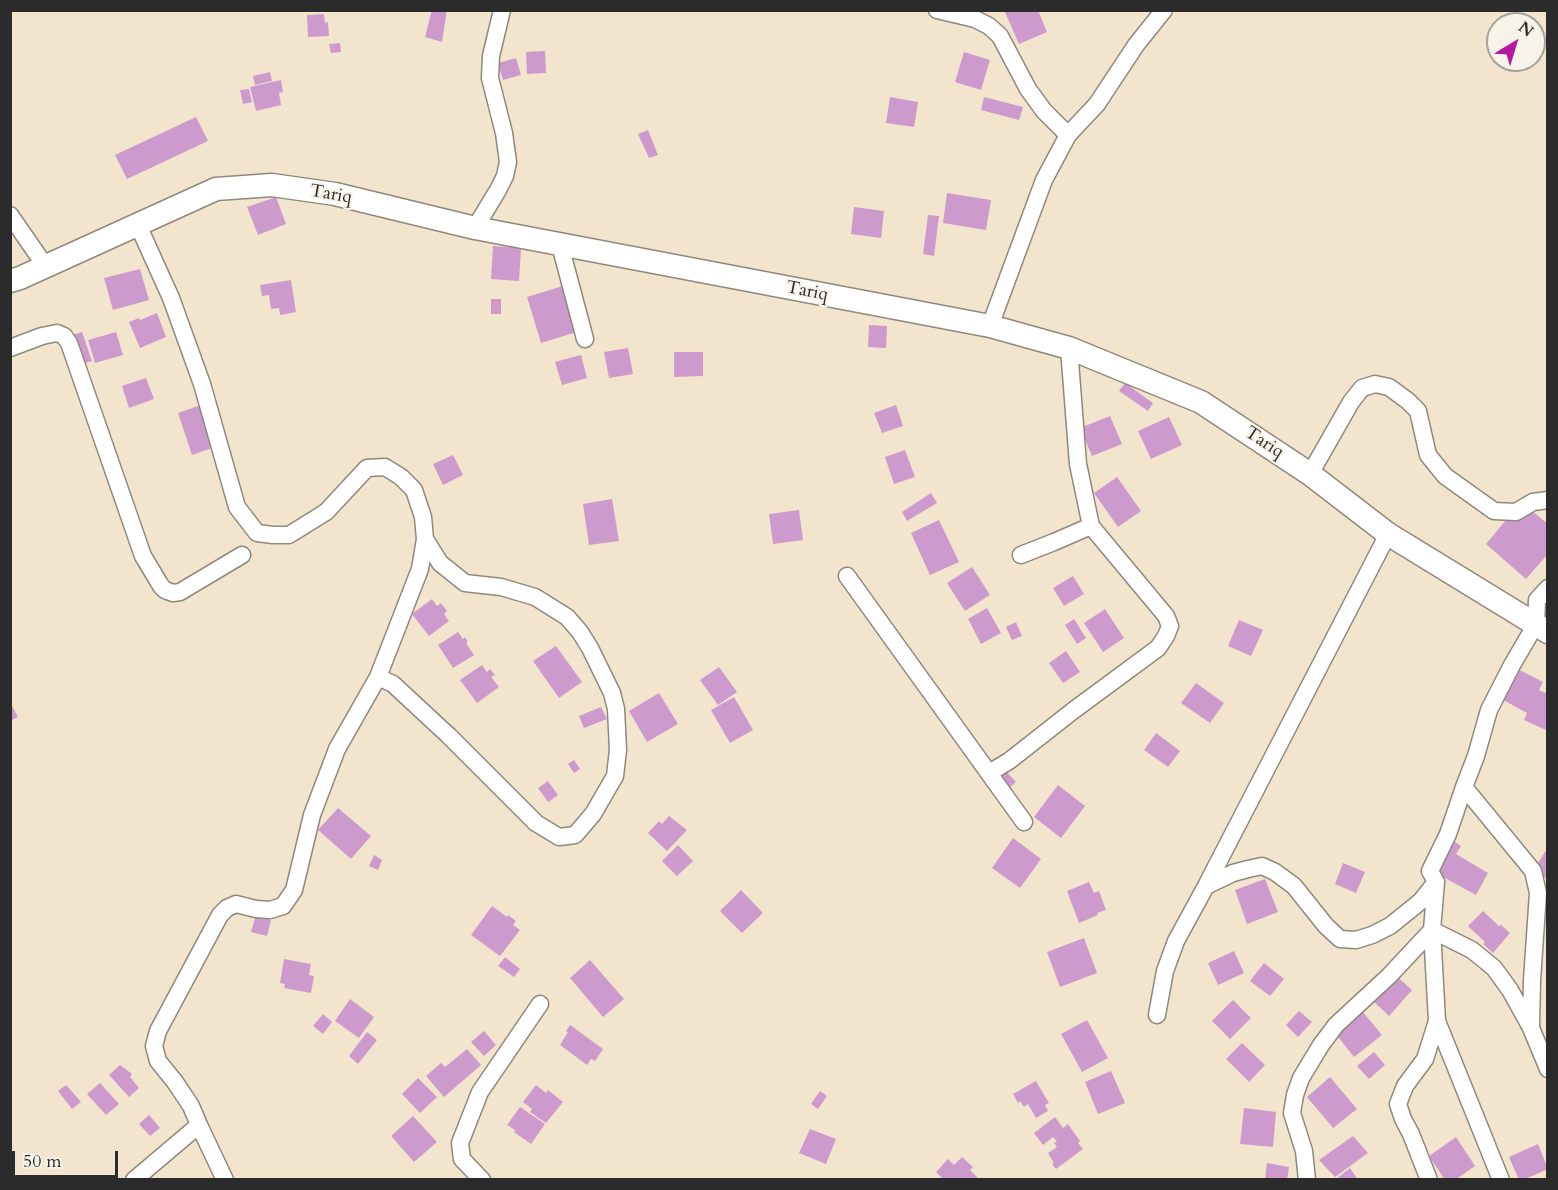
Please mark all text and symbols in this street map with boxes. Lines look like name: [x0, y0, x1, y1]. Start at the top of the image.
north arrow: [1486, 12, 1546, 72]
text: N: [1514, 16, 1538, 42]
street label: Tariq: [308, 181, 354, 209]
street label: Tariq: [784, 277, 830, 307]
street label: Tariq: [1240, 422, 1288, 464]
scale bar: [15, 1139, 122, 1177]
text: 50 m: [23, 1149, 62, 1174]

